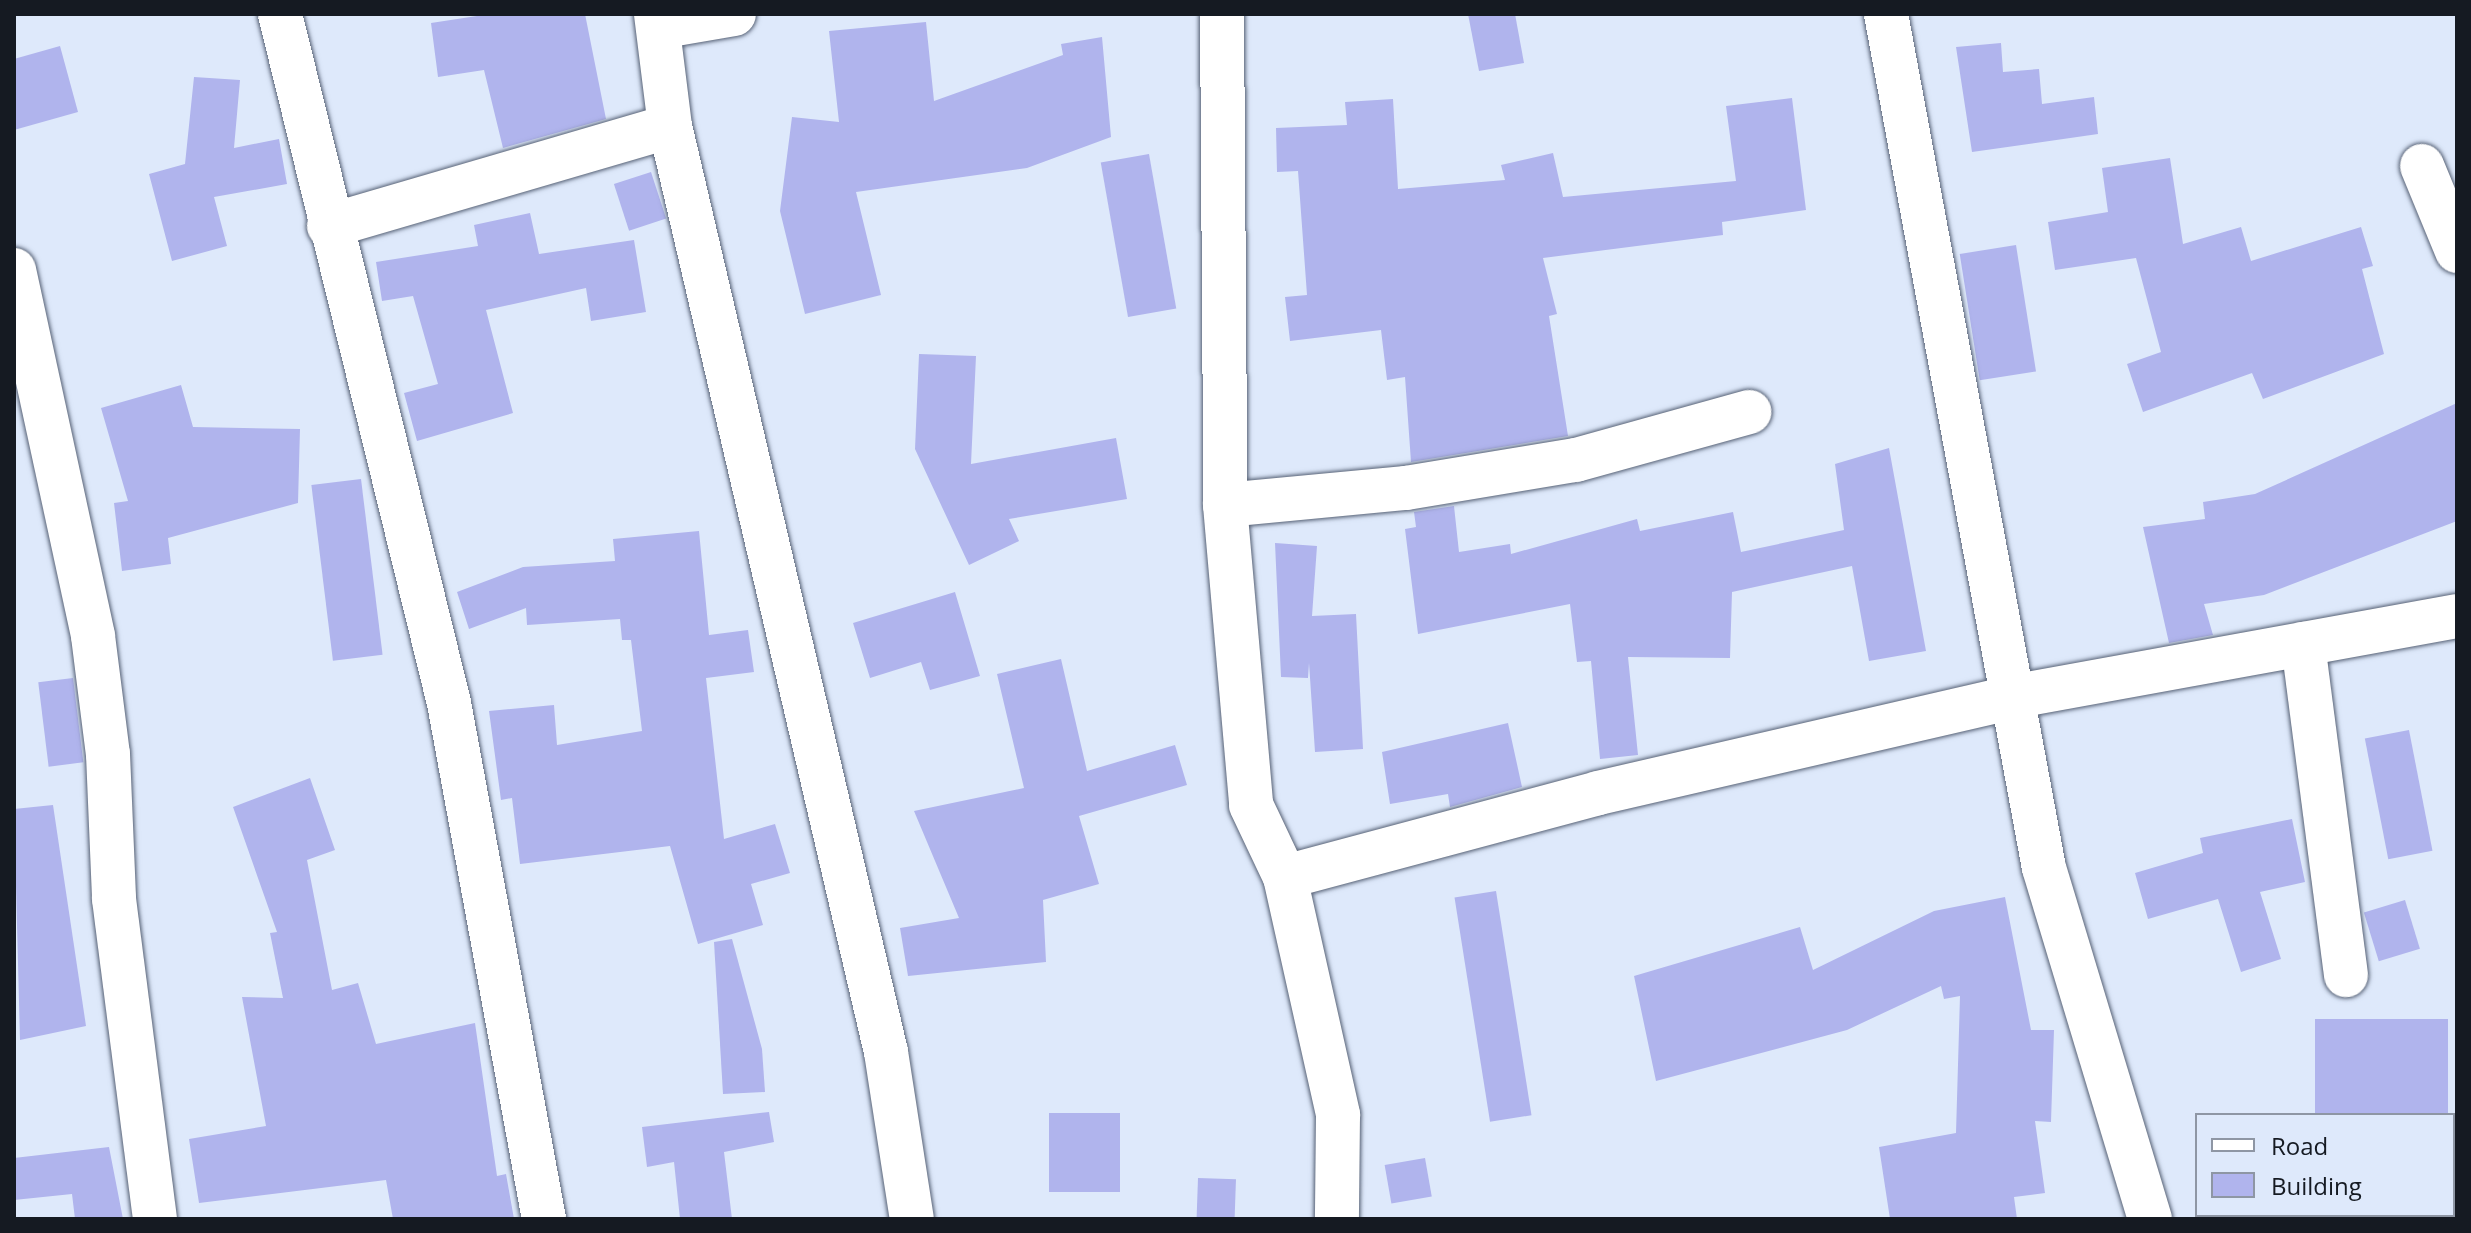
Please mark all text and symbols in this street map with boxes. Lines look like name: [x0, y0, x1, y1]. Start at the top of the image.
legend: [2195, 1113, 2455, 1217]
text: Road: [2271, 1129, 2328, 1162]
text: Building: [2271, 1169, 2362, 1202]

